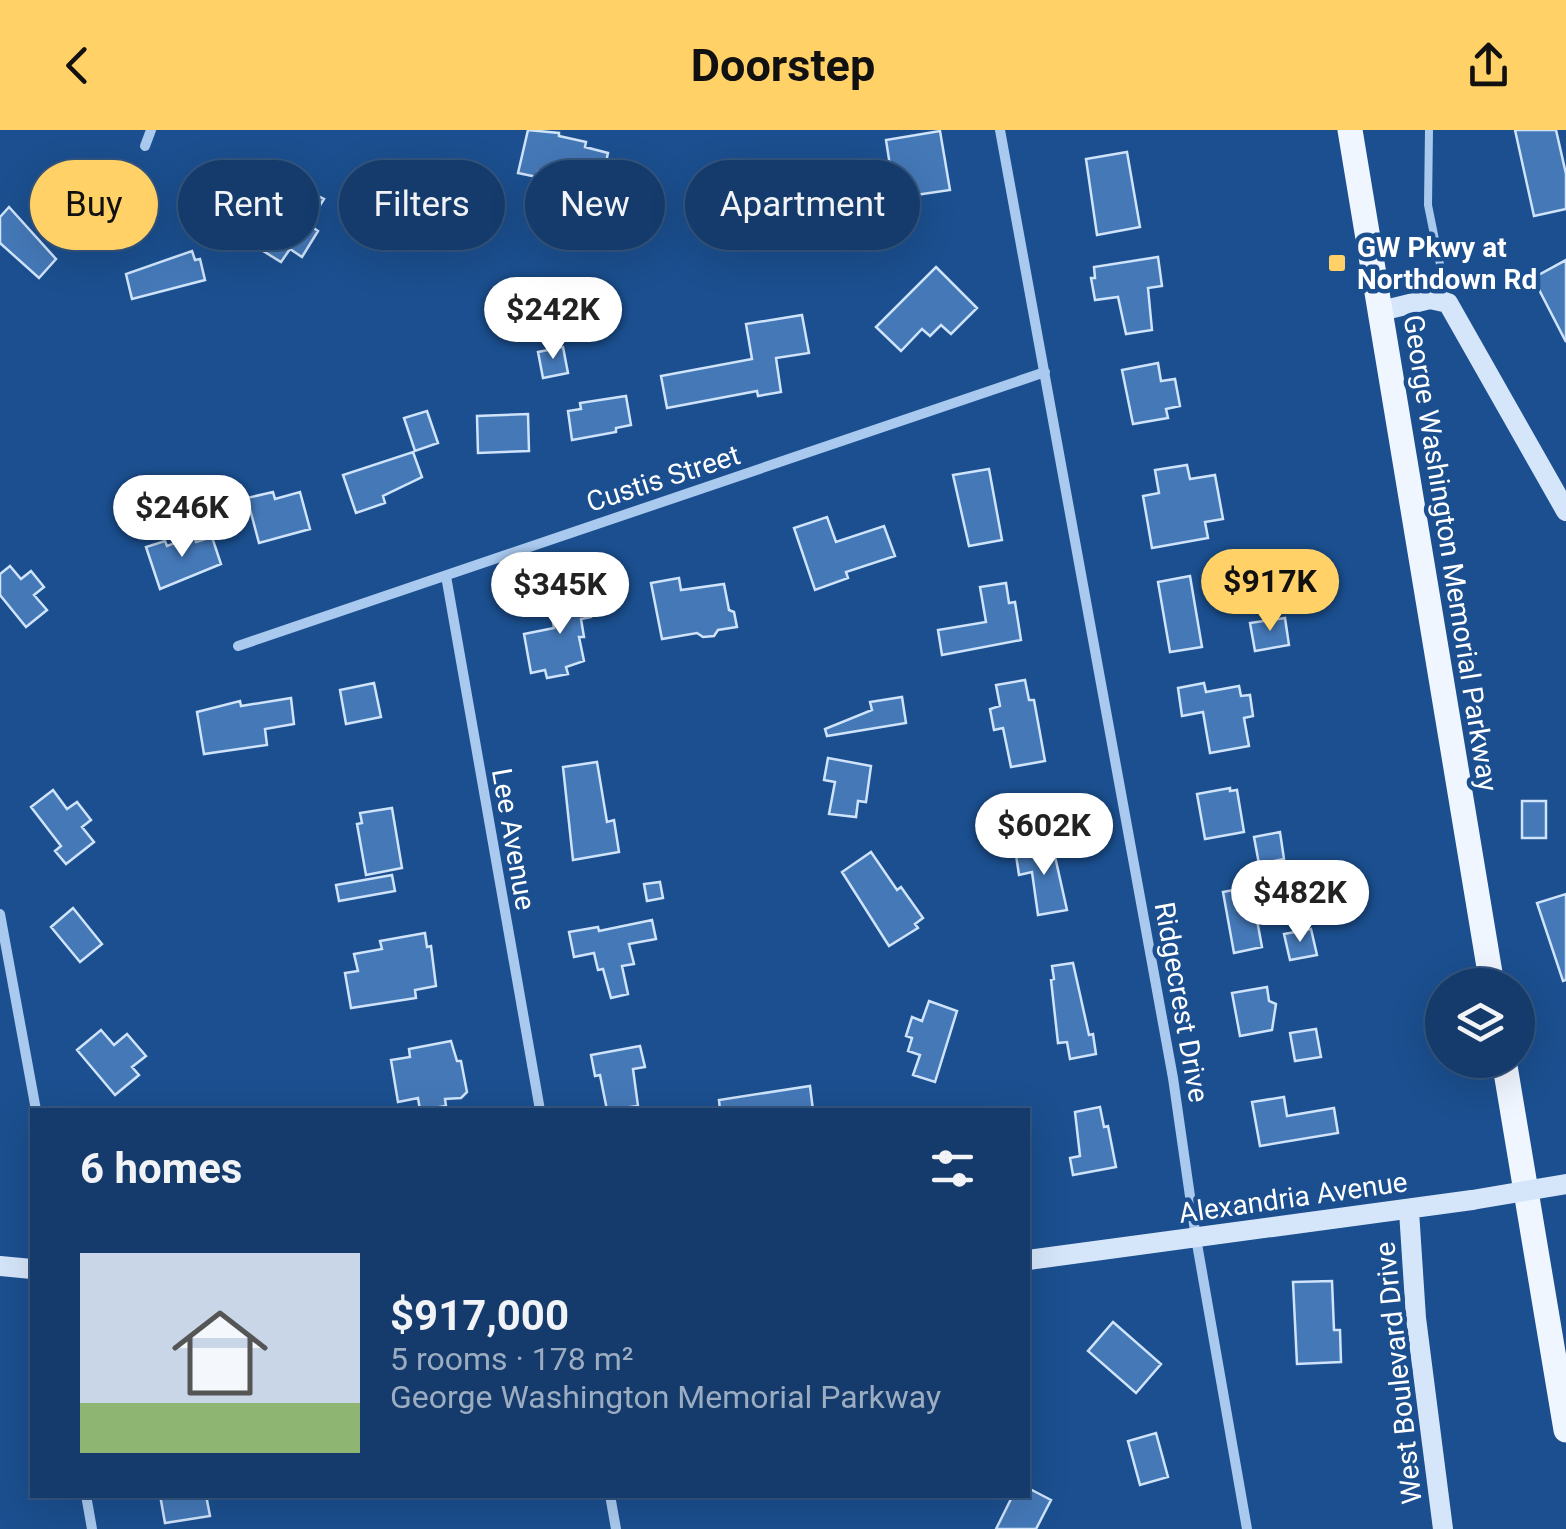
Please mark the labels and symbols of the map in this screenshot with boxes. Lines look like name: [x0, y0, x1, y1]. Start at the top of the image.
place label: GW Pkwy at Northdown Rd: [1357, 231, 1537, 296]
marker: GW Pkwy at Northdown Rd: [1326, 252, 1348, 274]
pin: $242K: [483, 277, 623, 362]
street label: George Washington Memorial Parkway: [1396, 312, 1505, 794]
street label: Custis Street: [582, 438, 744, 519]
pin: $246K: [112, 475, 252, 560]
pin: $917K: [1200, 549, 1340, 634]
pin: $345K: [490, 552, 630, 637]
street label: Lee Avenue: [485, 766, 542, 913]
pin: $602K: [974, 793, 1114, 878]
pin: $482K: [1230, 860, 1370, 945]
street label: Ridgecrest Drive: [1148, 899, 1215, 1105]
street label: Alexandria Avenue: [1177, 1165, 1409, 1230]
street label: West Boulevard Drive: [1368, 1240, 1429, 1506]

